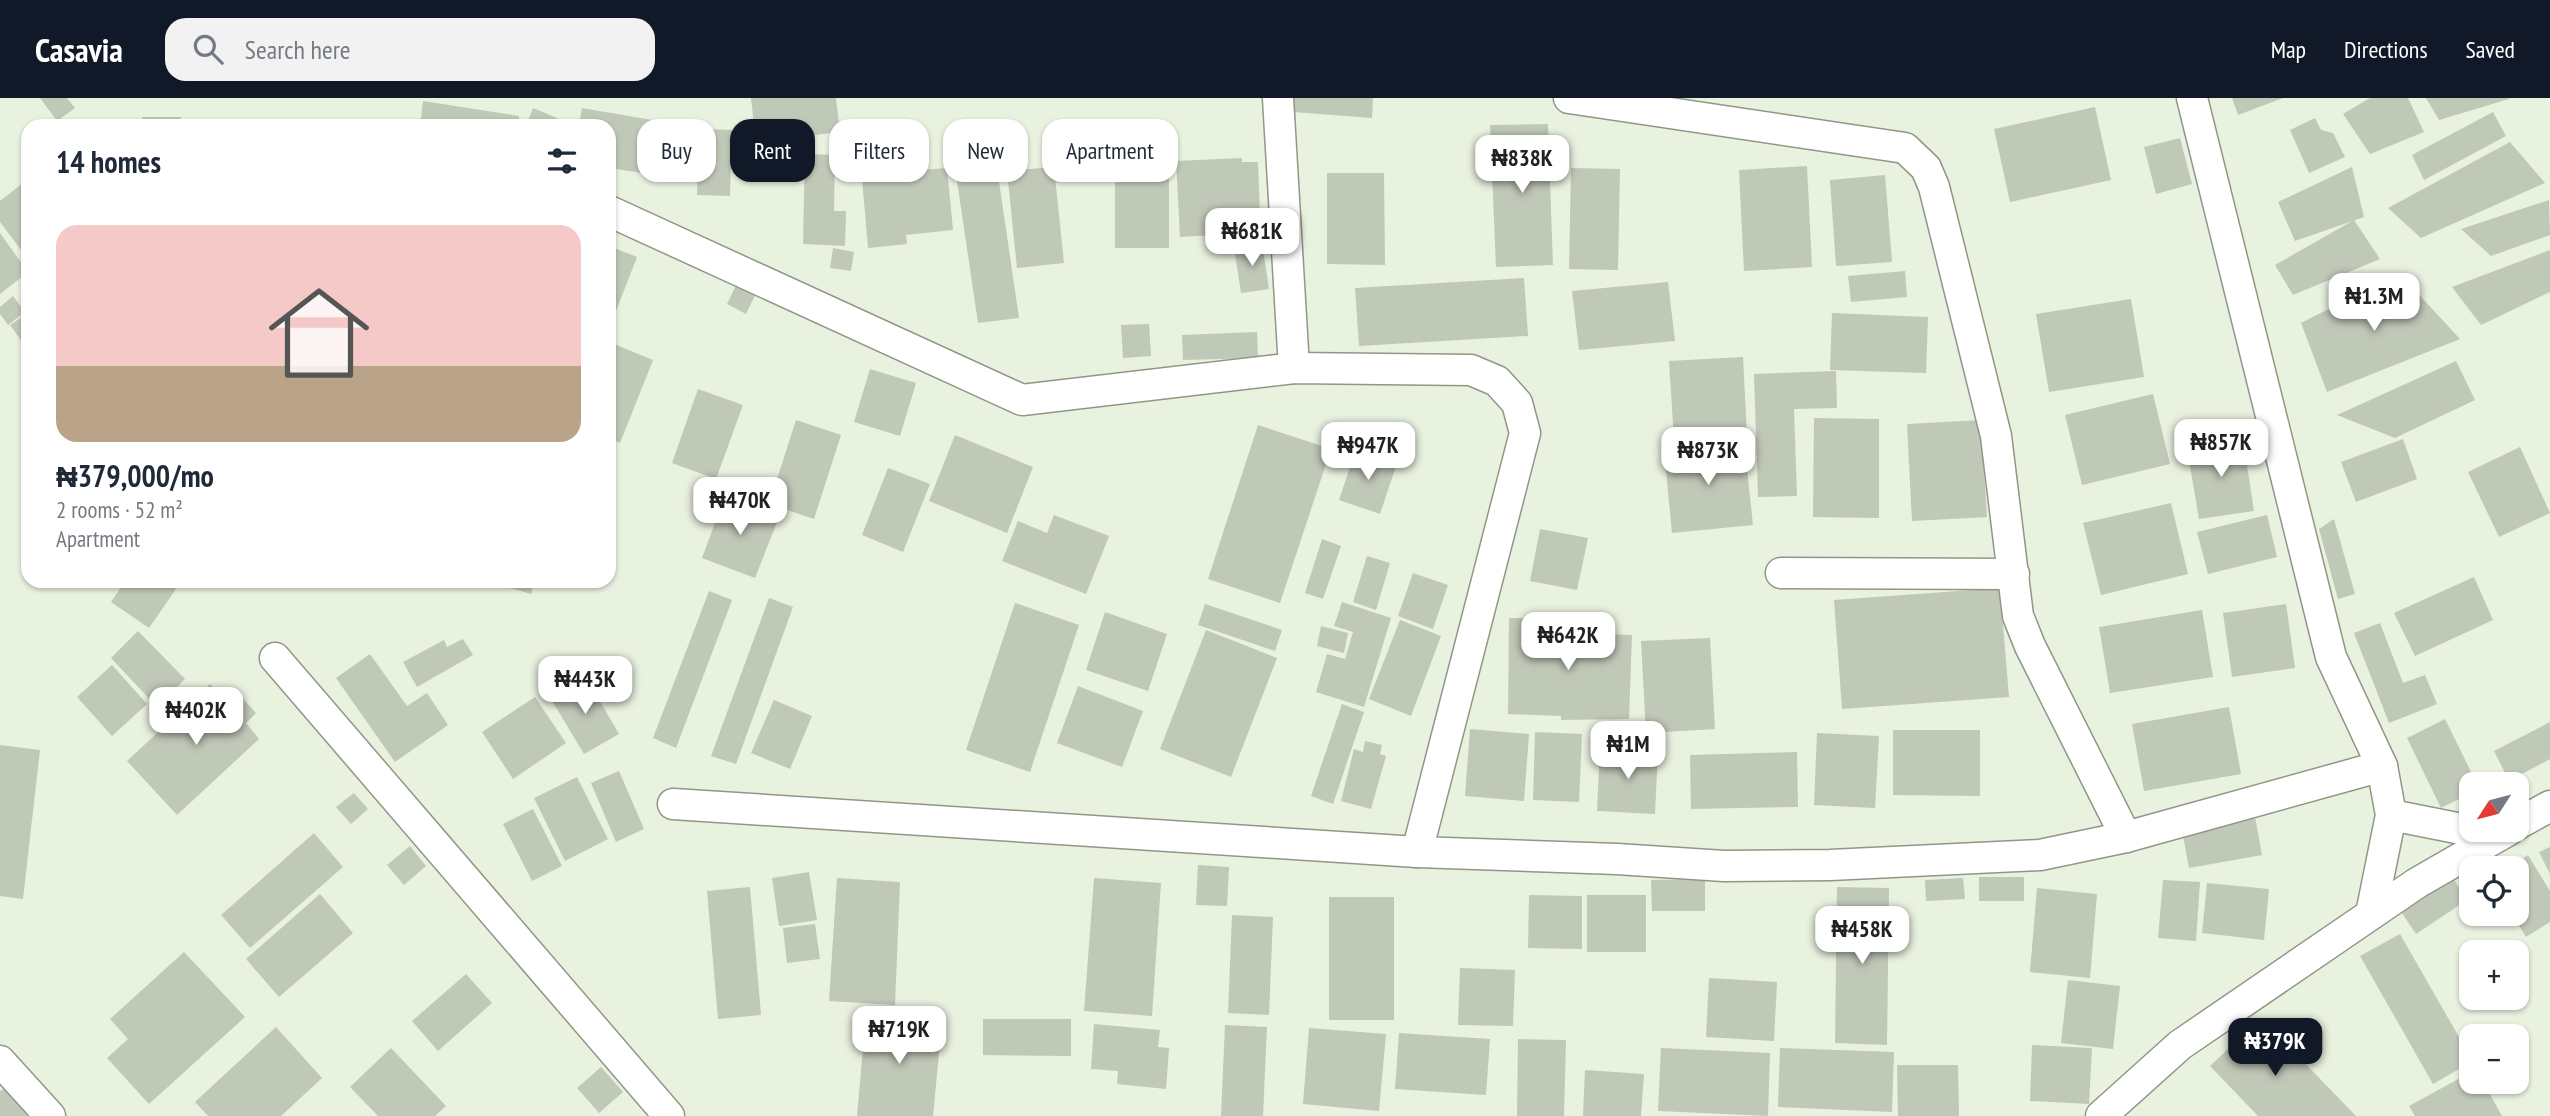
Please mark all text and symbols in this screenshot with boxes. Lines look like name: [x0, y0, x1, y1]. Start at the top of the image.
search box: [165, 18, 655, 81]
text: Casavia: [35, 28, 123, 71]
icon: search: [189, 30, 227, 68]
text: Search here: [245, 33, 351, 66]
text: Map: [2271, 34, 2306, 65]
text: Directions: [2344, 34, 2428, 65]
text: Saved: [2466, 34, 2515, 65]
chip: Buy: [637, 119, 716, 182]
chip: Rent: [730, 119, 815, 182]
chip: Filters: [829, 119, 929, 182]
chip: New: [943, 119, 1028, 182]
chip: Apartment: [1042, 119, 1178, 182]
pin: ₦838K: [1473, 136, 1571, 195]
text: 14 homes: [56, 142, 161, 181]
icon: filters: [543, 142, 581, 180]
text: ₦838K: [1491, 143, 1553, 172]
pin: ₦681K: [1203, 208, 1301, 268]
text: ₦681K: [1221, 216, 1283, 245]
icon: home: [256, 270, 382, 396]
pin: ₦1.3M: [2325, 274, 2423, 333]
text: ₦1.3M: [2345, 281, 2403, 310]
pin: ₦857K: [2172, 420, 2270, 479]
pin: ₦947K: [1319, 422, 1417, 482]
text: ₦857K: [2190, 427, 2252, 456]
pin: ₦873K: [1659, 428, 1757, 487]
text: ₦947K: [1337, 430, 1399, 459]
text: ₦873K: [1677, 435, 1739, 464]
text: ₦379,000/mo: [56, 456, 214, 495]
pin: ₦470K: [691, 478, 789, 537]
text: ₦470K: [709, 485, 771, 514]
text: 2 rooms · 52 m²: [56, 495, 183, 524]
text: Apartment: [56, 524, 140, 553]
pin: ₦642K: [1519, 612, 1617, 672]
text: ₦642K: [1537, 620, 1599, 649]
pin: ₦443K: [536, 656, 634, 716]
text: ₦443K: [554, 664, 616, 693]
pin: ₦402K: [147, 688, 245, 747]
text: ₦402K: [165, 695, 227, 724]
pin: ₦1M: [1594, 722, 1662, 781]
text: ₦1M: [1607, 729, 1649, 758]
north arrow: [2459, 772, 2529, 842]
map controls: [2459, 772, 2529, 1094]
button: locate: [2459, 856, 2529, 926]
pin: ₦458K: [1813, 906, 1911, 966]
text: ₦458K: [1831, 914, 1893, 943]
button: +: [2459, 940, 2529, 1010]
pin: ₦719K: [850, 1006, 948, 1066]
text: ₦719K: [868, 1014, 930, 1043]
pin: ₦379K: [2226, 1018, 2324, 1078]
button: −: [2459, 1024, 2529, 1094]
text: ₦379K: [2244, 1026, 2306, 1055]

